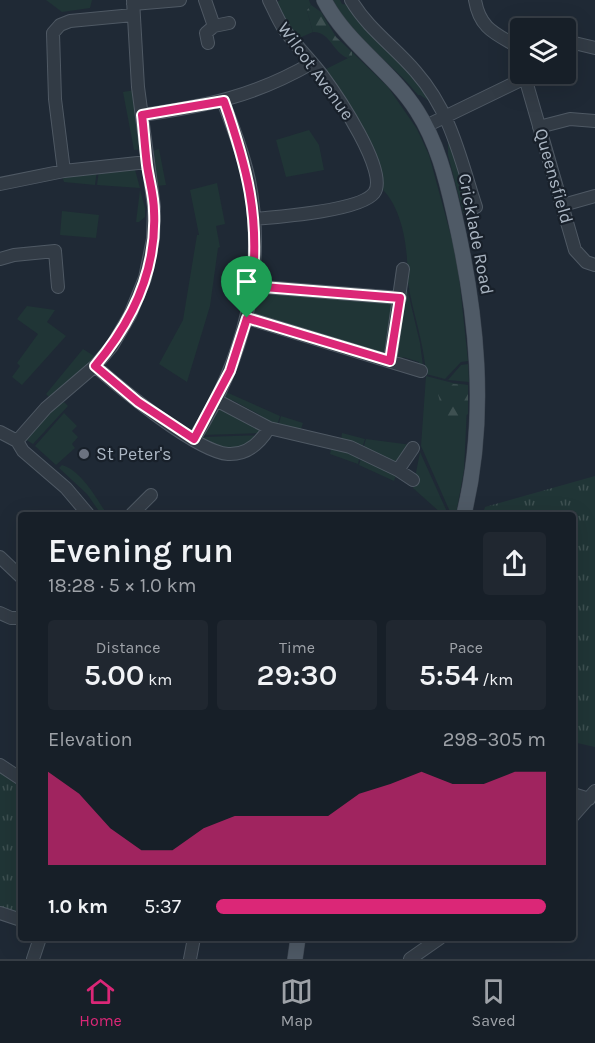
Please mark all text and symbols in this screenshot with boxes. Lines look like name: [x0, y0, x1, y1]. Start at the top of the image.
street label: Wilcot Avenue: [273, 18, 359, 124]
map controls: [510, 18, 576, 84]
button: layers: [510, 18, 576, 84]
street label: Queensfield: [530, 126, 578, 226]
street label: Cricklade Road: [453, 172, 499, 296]
pin: [221, 256, 272, 318]
icon: arrive: [230, 265, 263, 298]
place label: St Peter's: [96, 443, 172, 465]
marker: St Peter's: [77, 447, 91, 461]
text: Evening run: [48, 532, 234, 570]
button: share: [483, 532, 546, 595]
text: 18:28 · 5 × 1.0 km: [48, 574, 197, 597]
text: Distance: [96, 638, 160, 657]
text: Time: [279, 638, 315, 657]
text: Pace: [449, 638, 483, 657]
text: 5.00: [84, 657, 144, 693]
text: 29:30: [257, 657, 337, 693]
text: 5:54: [419, 657, 479, 693]
text: km: [144, 670, 172, 689]
text: /km: [479, 670, 513, 689]
text: Elevation: [48, 728, 133, 751]
text: 298–305 m: [443, 728, 546, 751]
text: 1.0 km: [48, 895, 108, 918]
text: 5:37: [144, 895, 181, 918]
tab: Home: [79, 975, 122, 1030]
tab: Map: [280, 975, 313, 1030]
tab: Saved: [472, 975, 516, 1030]

